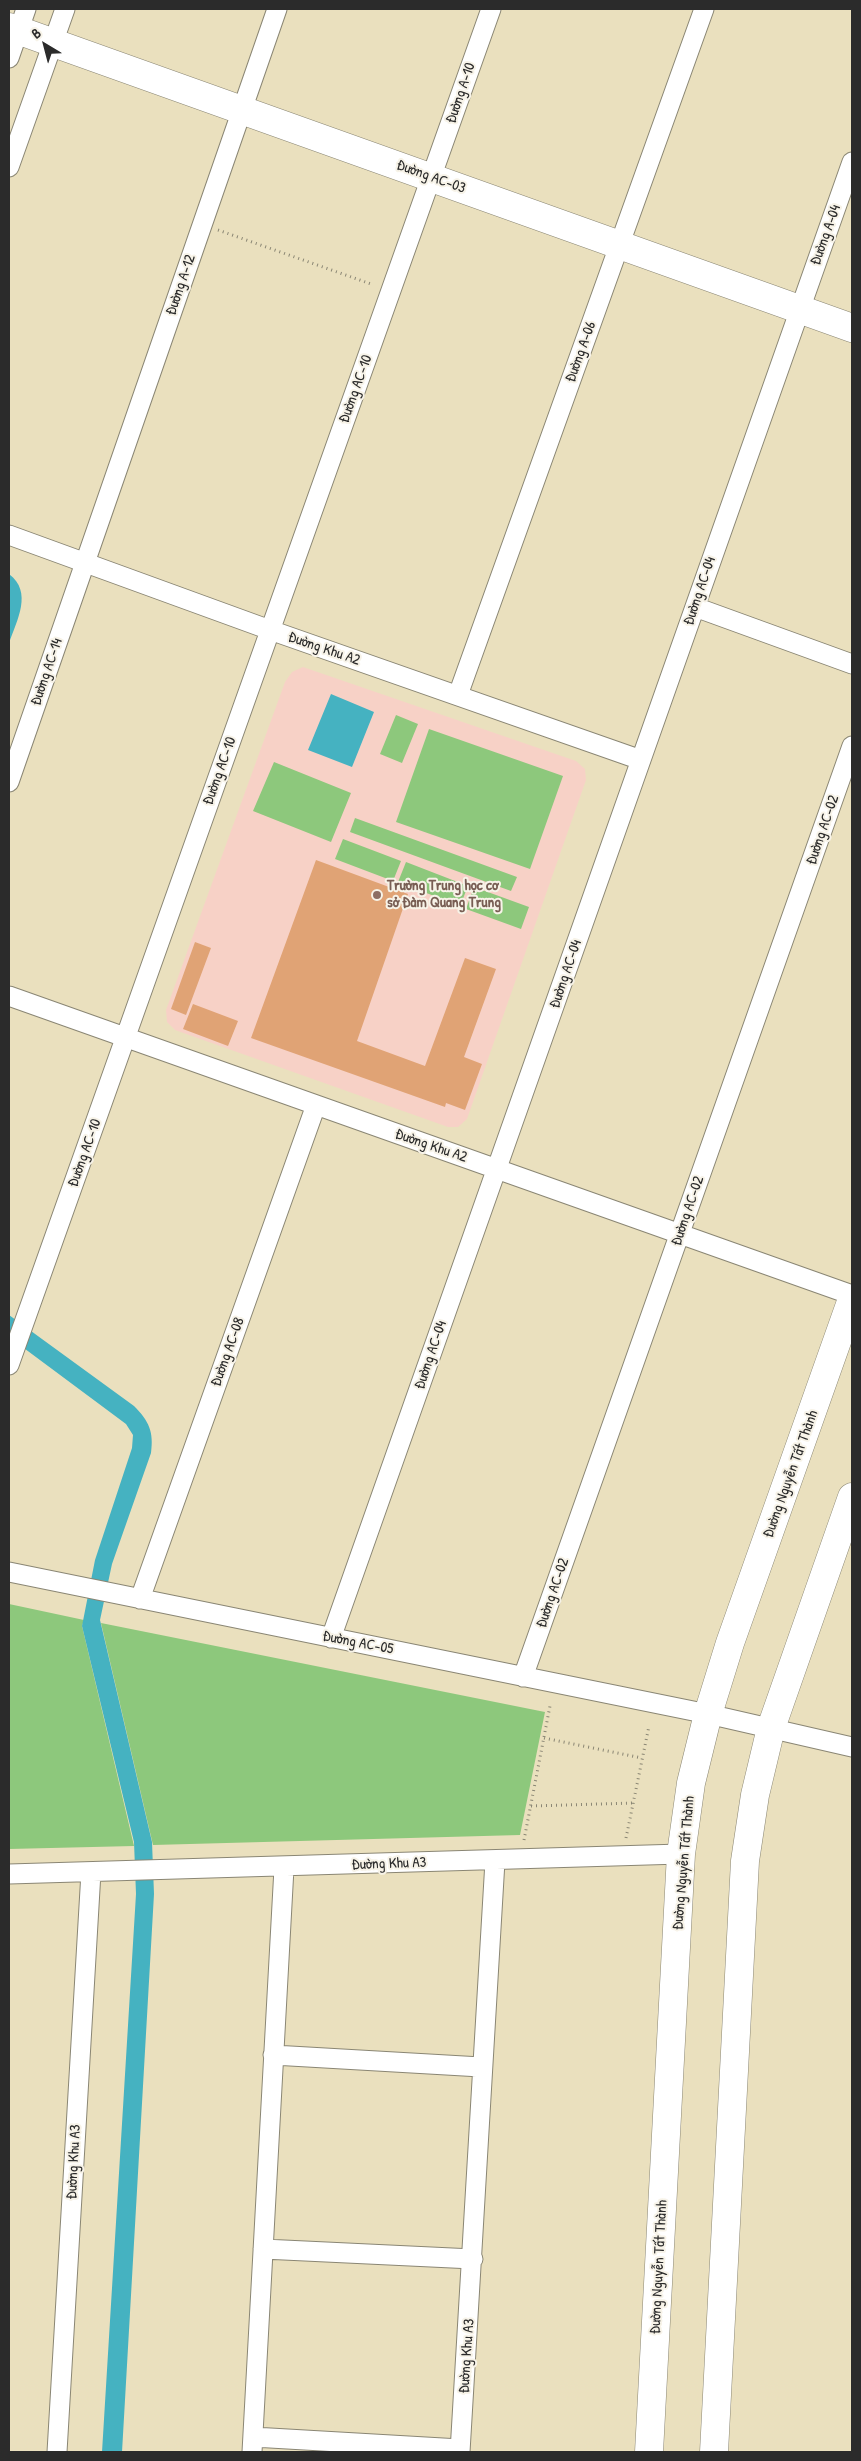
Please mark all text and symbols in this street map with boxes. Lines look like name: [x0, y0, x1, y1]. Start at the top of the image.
north arrow: [20, 20, 70, 70]
text: B: [27, 23, 44, 42]
street label: Đường A-10: [442, 60, 480, 126]
street label: Đường AC-03: [394, 156, 468, 198]
street label: Đường A-04: [807, 202, 845, 268]
street label: Đường A-12: [162, 252, 200, 318]
street label: Đường A-06: [562, 319, 600, 385]
street label: Đường AC-10: [335, 353, 377, 425]
street label: Đường AC-04: [680, 554, 720, 628]
street label: Đường Khu A2: [286, 628, 362, 670]
street label: Đường AC-14: [27, 636, 67, 708]
street label: Đường AC-10: [199, 735, 241, 807]
street label: Đường AC-02: [803, 793, 843, 867]
place label: Trường Trung học cơ sở Đàm Quang Trung: [387, 877, 501, 912]
marker: Trường Trung học cơ sở Đàm Quang Trung: [371, 889, 383, 901]
street label: Đường AC-04: [546, 937, 586, 1011]
street label: Đường AC-10: [64, 1117, 106, 1189]
street label: Đường Khu A2: [393, 1125, 469, 1167]
street label: Đường AC-02: [668, 1174, 708, 1248]
street label: Đường AC-08: [207, 1315, 249, 1389]
street label: Đường AC-04: [411, 1318, 451, 1392]
street label: Đường Nguyễn Tất Thành: [760, 1408, 822, 1540]
street label: Đường AC-02: [533, 1556, 573, 1630]
street label: Đường AC-05: [321, 1627, 395, 1659]
street label: Đường Nguyễn Tất Thành: [669, 1795, 699, 1931]
street label: Đường Khu A3: [351, 1854, 427, 1874]
street label: Đường Khu A3: [63, 2124, 85, 2200]
street label: Đường Nguyễn Tất Thành: [647, 2200, 671, 2334]
street label: Đường Khu A3: [455, 2318, 479, 2394]

